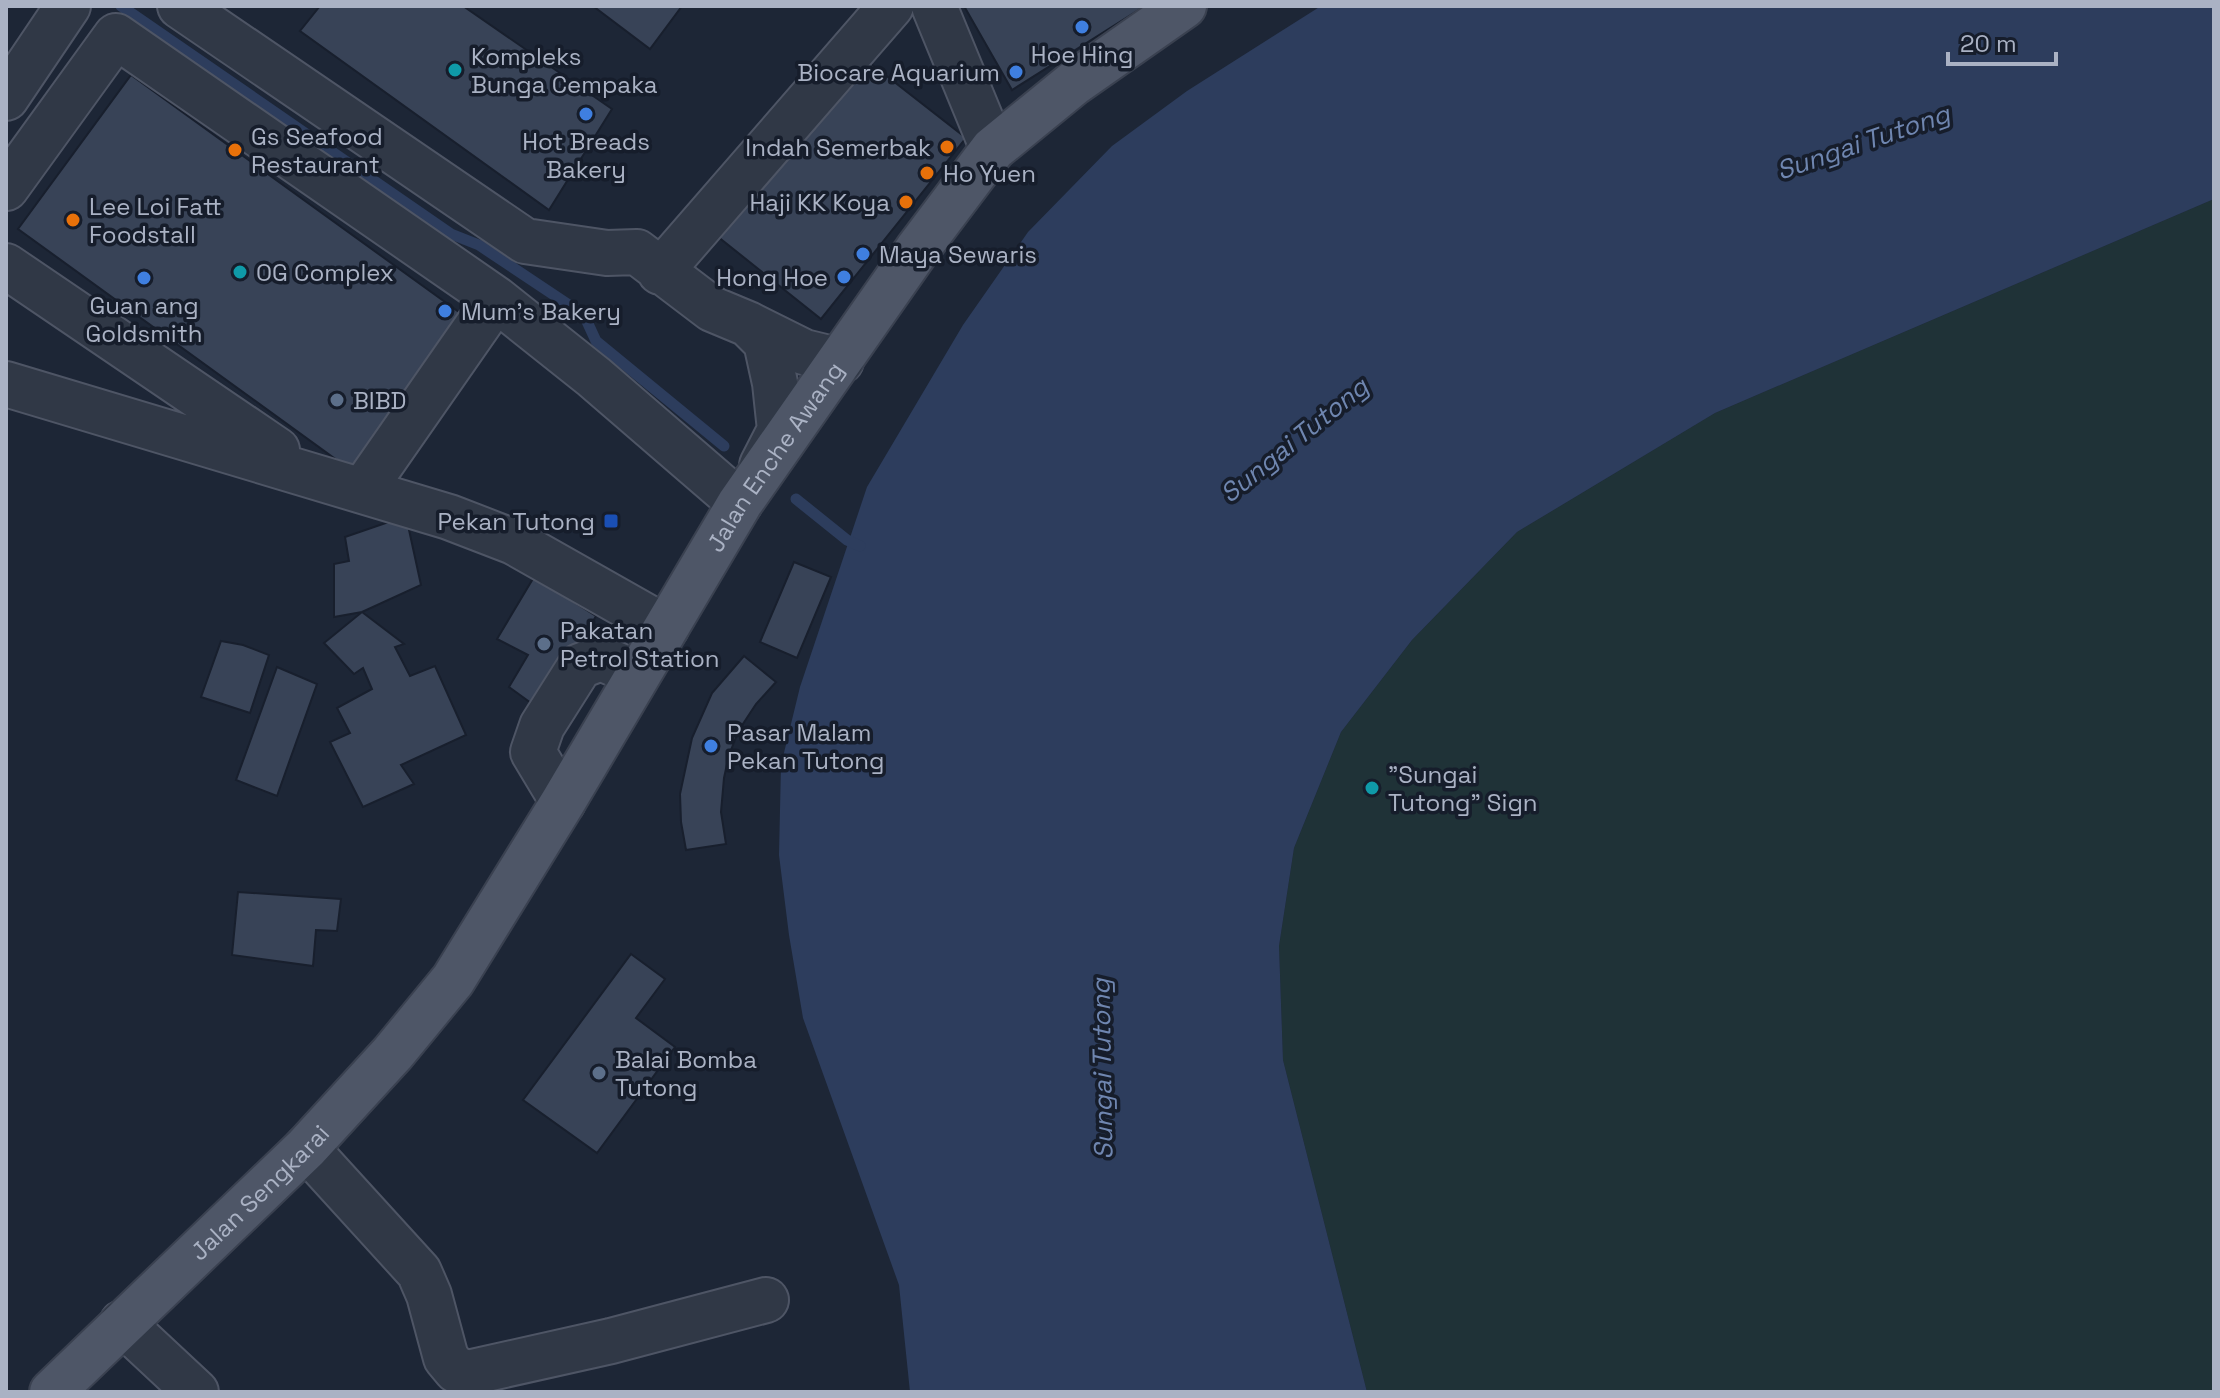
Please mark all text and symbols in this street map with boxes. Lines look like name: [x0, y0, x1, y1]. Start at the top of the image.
scale bar: [1948, 16, 2056, 66]
marker: Hoe Hing: [1073, 18, 1091, 36]
text: 20 m: [1960, 28, 2017, 59]
place label: Hoe Hing: [1031, 39, 1133, 70]
place label: Kompleks Bunga Cempaka: [471, 41, 658, 100]
place label: Biocare Aquarium: [797, 57, 1000, 88]
marker: Kompleks Bunga Cempaka: [446, 61, 464, 79]
marker: Biocare Aquarium: [1007, 63, 1025, 81]
water label: Sungai Tutong: [1772, 96, 1955, 188]
marker: Hot Breads Bakery: [577, 105, 595, 123]
place label: Gs Seafood Restaurant: [251, 121, 383, 180]
place label: Hot Breads Bakery: [522, 126, 650, 185]
place label: Indah Semerbak: [745, 132, 931, 163]
marker: Indah Semerbak: [938, 138, 956, 156]
marker: Gs Seafood Restaurant: [226, 141, 244, 159]
place label: Ho Yuen: [943, 158, 1036, 189]
marker: Ho Yuen: [918, 164, 936, 182]
place label: Haji KK Koya: [750, 187, 890, 218]
place label: Lee Loi Fatt Foodstall: [89, 191, 222, 250]
marker: Haji KK Koya: [897, 193, 915, 211]
marker: Lee Loi Fatt Foodstall: [64, 211, 82, 229]
place label: Maya Sewaris: [879, 239, 1037, 270]
marker: Maya Sewaris: [854, 245, 872, 263]
place label: OG Complex: [256, 257, 394, 288]
place label: Hong Hoe: [716, 262, 828, 293]
marker: OG Complex: [231, 263, 249, 281]
marker: Hong Hoe: [835, 268, 853, 286]
marker: Guan ang Goldsmith: [135, 269, 153, 287]
place label: Guan ang Goldsmith: [86, 290, 202, 349]
place label: Mum's Bakery: [461, 296, 621, 327]
marker: Mum's Bakery: [436, 302, 454, 320]
street label: Jalan Enche Awang: [699, 355, 850, 557]
water label: Sungai Tutong: [1213, 369, 1376, 510]
place label: BIBD: [353, 385, 407, 416]
marker: BIBD: [328, 391, 346, 409]
place label: Pekan Tutong: [438, 506, 595, 537]
marker: Pekan Tutong: [602, 512, 620, 530]
place label: Pakatan Petrol Station: [560, 615, 719, 674]
marker: Pakatan Petrol Station: [535, 635, 553, 653]
place label: Pasar Malam Pekan Tutong: [727, 717, 884, 776]
marker: Pasar Malam Pekan Tutong: [702, 737, 720, 755]
place label: "Sungai Tutong" Sign: [1388, 759, 1538, 818]
marker: "Sungai Tutong" Sign: [1363, 779, 1381, 797]
water label: Sungai Tutong: [1083, 977, 1121, 1160]
place label: Balai Bomba Tutong: [615, 1044, 757, 1103]
marker: Balai Bomba Tutong: [590, 1064, 608, 1082]
street label: Jalan Sengkarai: [183, 1118, 336, 1267]

